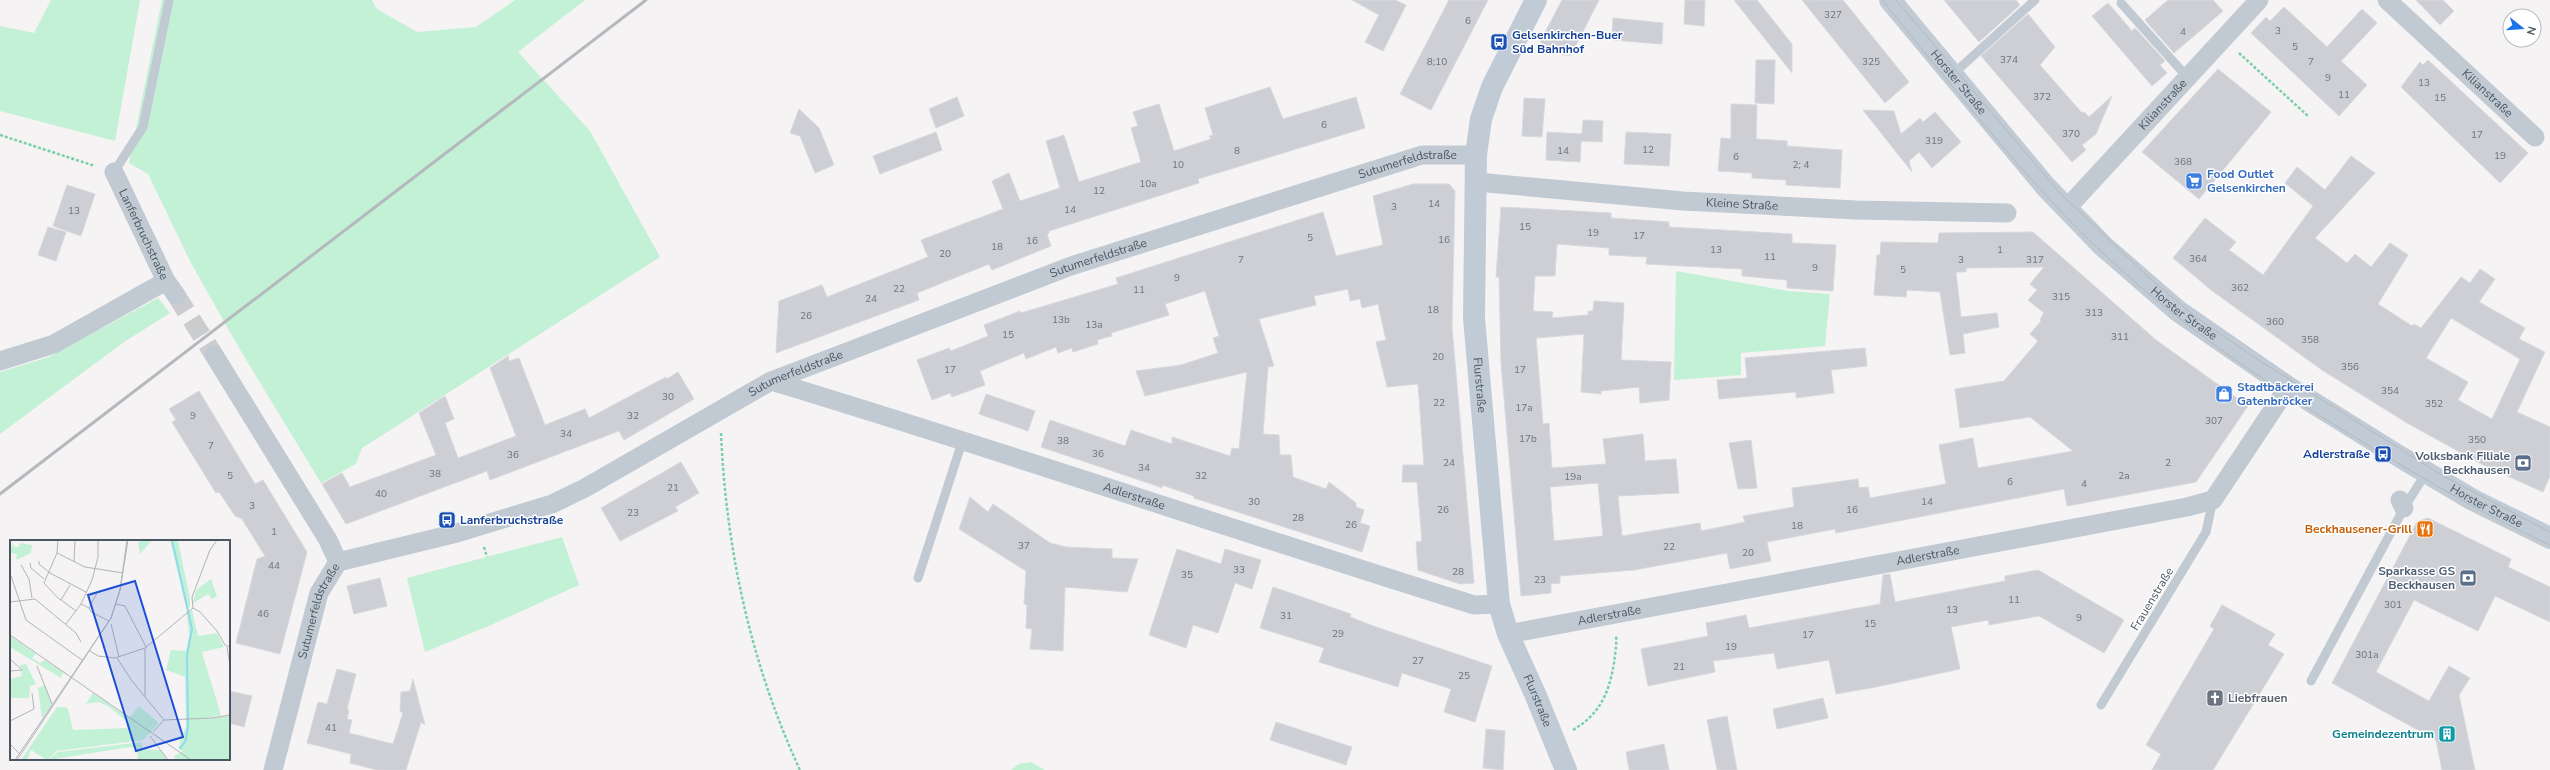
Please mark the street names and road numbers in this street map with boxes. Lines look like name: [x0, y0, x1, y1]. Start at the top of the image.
street label: Horster Straße: [1927, 46, 1990, 118]
street label: Kilianstraße: [2459, 65, 2517, 121]
street label: Kilianstraße: [2135, 75, 2190, 133]
street label: Sutumerfeldstraße: [1356, 147, 1457, 183]
street label: Lanferbruchstraße: [115, 186, 172, 282]
street label: Kleine Straße: [1705, 194, 1779, 214]
street label: Sutumerfeldstraße: [1047, 235, 1149, 281]
street label: Horster Straße: [2147, 283, 2220, 344]
street label: Sutumerfeldstraße: [745, 346, 845, 400]
street label: Flurstraße: [1469, 357, 1490, 413]
street label: Adlerstraße: [1101, 479, 1167, 514]
street label: Horster Straße: [2447, 480, 2525, 531]
street label: Adlerstraße: [1895, 542, 1961, 569]
street label: Sutumerfeldstraße: [294, 560, 343, 660]
street label: Frauenstraße: [2127, 564, 2177, 634]
street label: Adlerstraße: [1576, 601, 1642, 629]
street label: Flurstraße: [1519, 672, 1556, 729]

